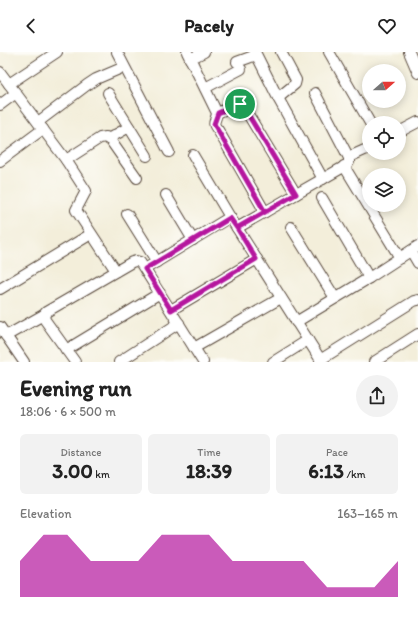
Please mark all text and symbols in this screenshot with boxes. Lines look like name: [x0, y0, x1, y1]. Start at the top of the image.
icon: back: [20, 15, 42, 37]
text: Pacely: [184, 15, 234, 37]
icon: heart: [376, 15, 398, 37]
north arrow: [362, 64, 406, 108]
map controls: [362, 64, 406, 212]
pin: [223, 87, 257, 121]
icon: arrive: [229, 93, 251, 115]
button: locate: [362, 116, 406, 160]
button: layers: [362, 168, 406, 212]
text: Evening run: [20, 375, 132, 402]
button: share: [356, 375, 398, 417]
text: 18:06 · 6 × 500 m: [20, 404, 116, 419]
text: Distance: [60, 446, 102, 459]
text: Time: [197, 446, 221, 459]
text: Pace: [326, 446, 348, 459]
text: 3.00: [52, 459, 93, 483]
text: 18:39: [186, 459, 232, 483]
text: 6:13: [308, 459, 344, 483]
text: km: [93, 468, 110, 481]
text: /km: [344, 468, 366, 481]
text: Elevation: [20, 506, 72, 521]
text: 163–165 m: [337, 506, 398, 521]

